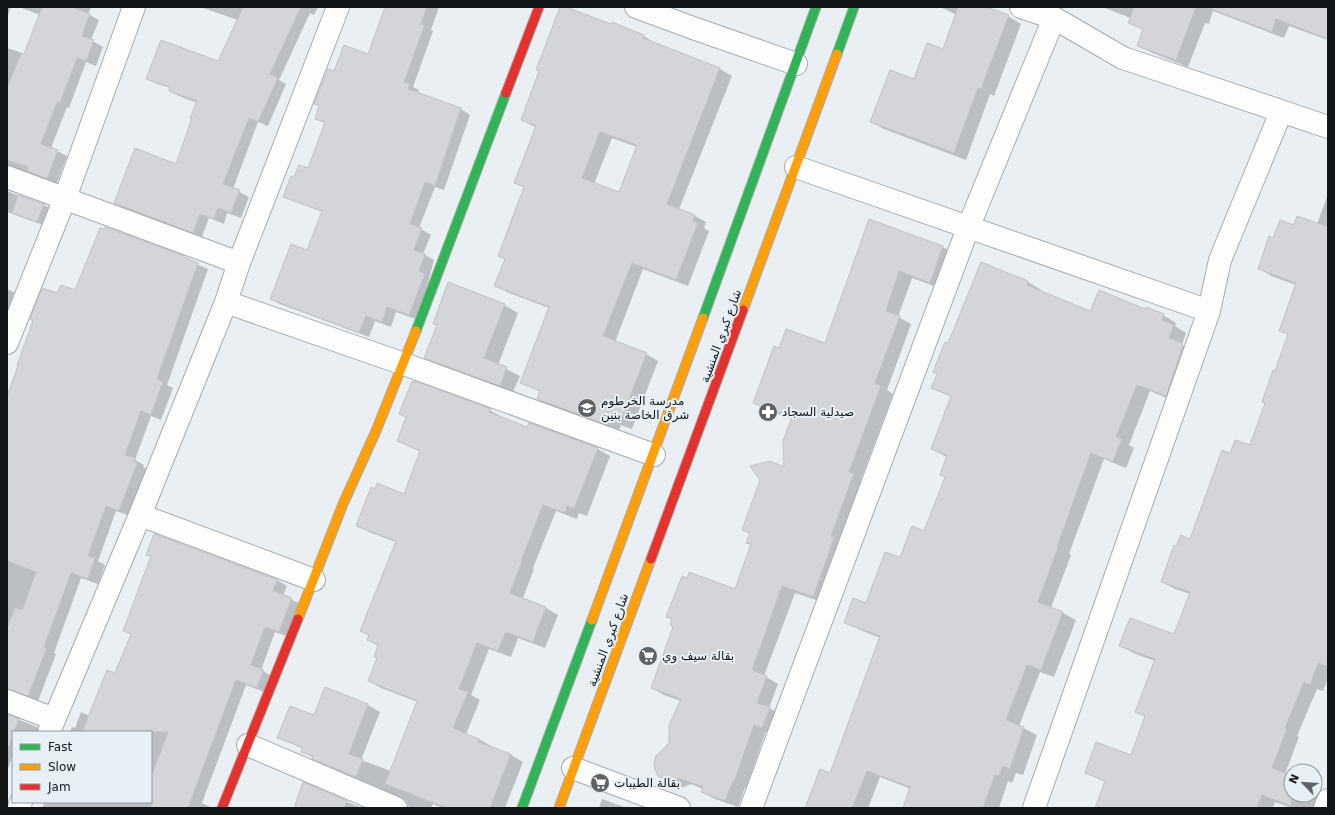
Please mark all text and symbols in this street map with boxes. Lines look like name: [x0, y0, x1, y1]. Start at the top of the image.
street label: شارع كبري المنشية: [698, 288, 745, 385]
place label: مدرسة الخرطوم شرق الخاصة بنين: [601, 394, 689, 423]
school or university icon: مدرسة الخرطوم شرق الخاصة بنين: [576, 397, 598, 419]
pharmacy icon: صيدلية السجاد: [757, 401, 779, 423]
place label: صيدلية السجاد: [782, 405, 854, 419]
street label: شارع كبري المنشية: [585, 592, 632, 689]
supermarket icon: بقالة سيف وي: [637, 645, 659, 667]
place label: بقالة سيف وي: [662, 649, 734, 664]
legend: [12, 731, 152, 803]
text: Fast: [48, 740, 72, 754]
text: Slow: [48, 760, 76, 774]
north arrow: [1283, 763, 1323, 803]
supermarket icon: بقالة الطيبات: [589, 772, 611, 794]
text: N: [1287, 772, 1302, 786]
place label: بقالة الطيبات: [614, 776, 680, 790]
text: Jam: [47, 780, 71, 794]

